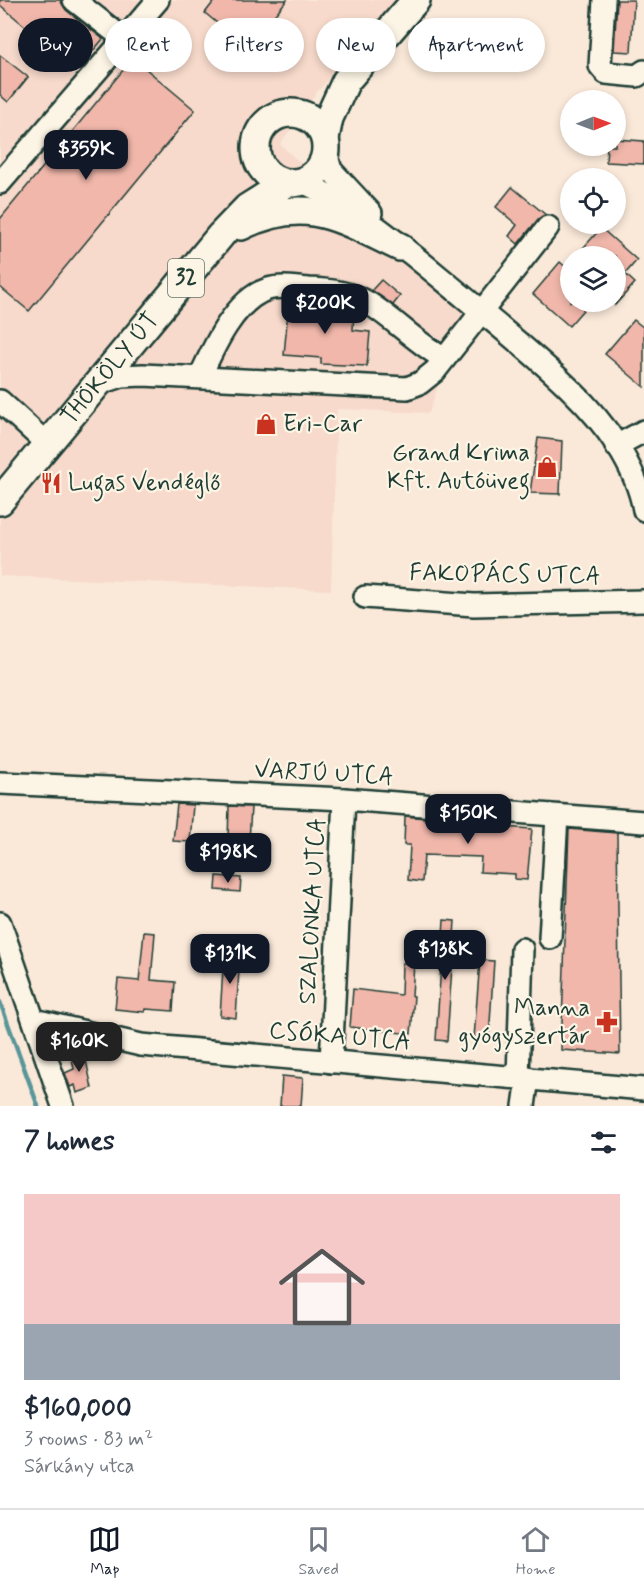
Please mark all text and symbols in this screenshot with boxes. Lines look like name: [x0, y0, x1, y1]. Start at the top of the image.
chip: Buy: [18, 18, 93, 72]
chip: Rent: [105, 18, 192, 72]
chip: Filters: [204, 18, 304, 72]
chip: New: [316, 18, 396, 72]
chip: Apartment: [408, 18, 545, 72]
north arrow: [560, 90, 626, 156]
map controls: [560, 90, 626, 312]
pin: $359K: [44, 130, 128, 181]
text: $359K: [58, 136, 114, 163]
button: locate: [560, 168, 626, 234]
button: layers: [560, 246, 626, 312]
road number: 32: [168, 259, 204, 297]
pin: $200K: [283, 284, 367, 335]
text: $200K: [295, 290, 355, 317]
street label: THÖKÖLY ÚT: [54, 306, 166, 432]
place label: Eri-Car: [283, 409, 362, 440]
shop icon: Eri-Car: [254, 412, 278, 436]
place label: Grand Krima Kft. Autóüveg: [387, 438, 530, 500]
shop icon: Grand Krima Kft. Autóüveg: [535, 455, 559, 479]
place label: Lugas Vendéglő: [68, 468, 220, 502]
restaurant icon: Lugas Vendéglő: [39, 471, 63, 495]
street label: FAKOPÁCS UTCA: [409, 557, 601, 592]
street label: VARJÚ UTCA: [254, 755, 394, 793]
pin: $150K: [426, 794, 510, 845]
text: $150K: [439, 800, 497, 827]
street label: SZALONKA UTCA: [293, 817, 333, 1005]
pin: $198K: [186, 833, 270, 884]
text: $198K: [199, 839, 257, 866]
pin: $138K: [403, 930, 487, 981]
pin: $131K: [188, 934, 272, 985]
text: $138K: [418, 936, 472, 963]
text: $131K: [204, 940, 256, 967]
place label: Manna gyógyszertár: [459, 993, 590, 1052]
pharmacy icon: Manna gyógyszertár: [595, 1010, 619, 1034]
street label: CSÓKA UTCA: [268, 1015, 412, 1059]
pin: $160K: [37, 1022, 121, 1073]
text: $160K: [50, 1028, 108, 1055]
text: 7 homes: [24, 1125, 115, 1159]
icon: filters: [587, 1126, 620, 1159]
icon: home: [268, 1233, 376, 1341]
text: $160,000: [24, 1392, 132, 1426]
text: 3 rooms · 83 m²: [24, 1426, 153, 1453]
text: Sárkány utca: [24, 1453, 135, 1480]
tab: Map: [88, 1523, 121, 1580]
tab: Saved: [298, 1523, 339, 1580]
tab: Home: [516, 1523, 556, 1580]

